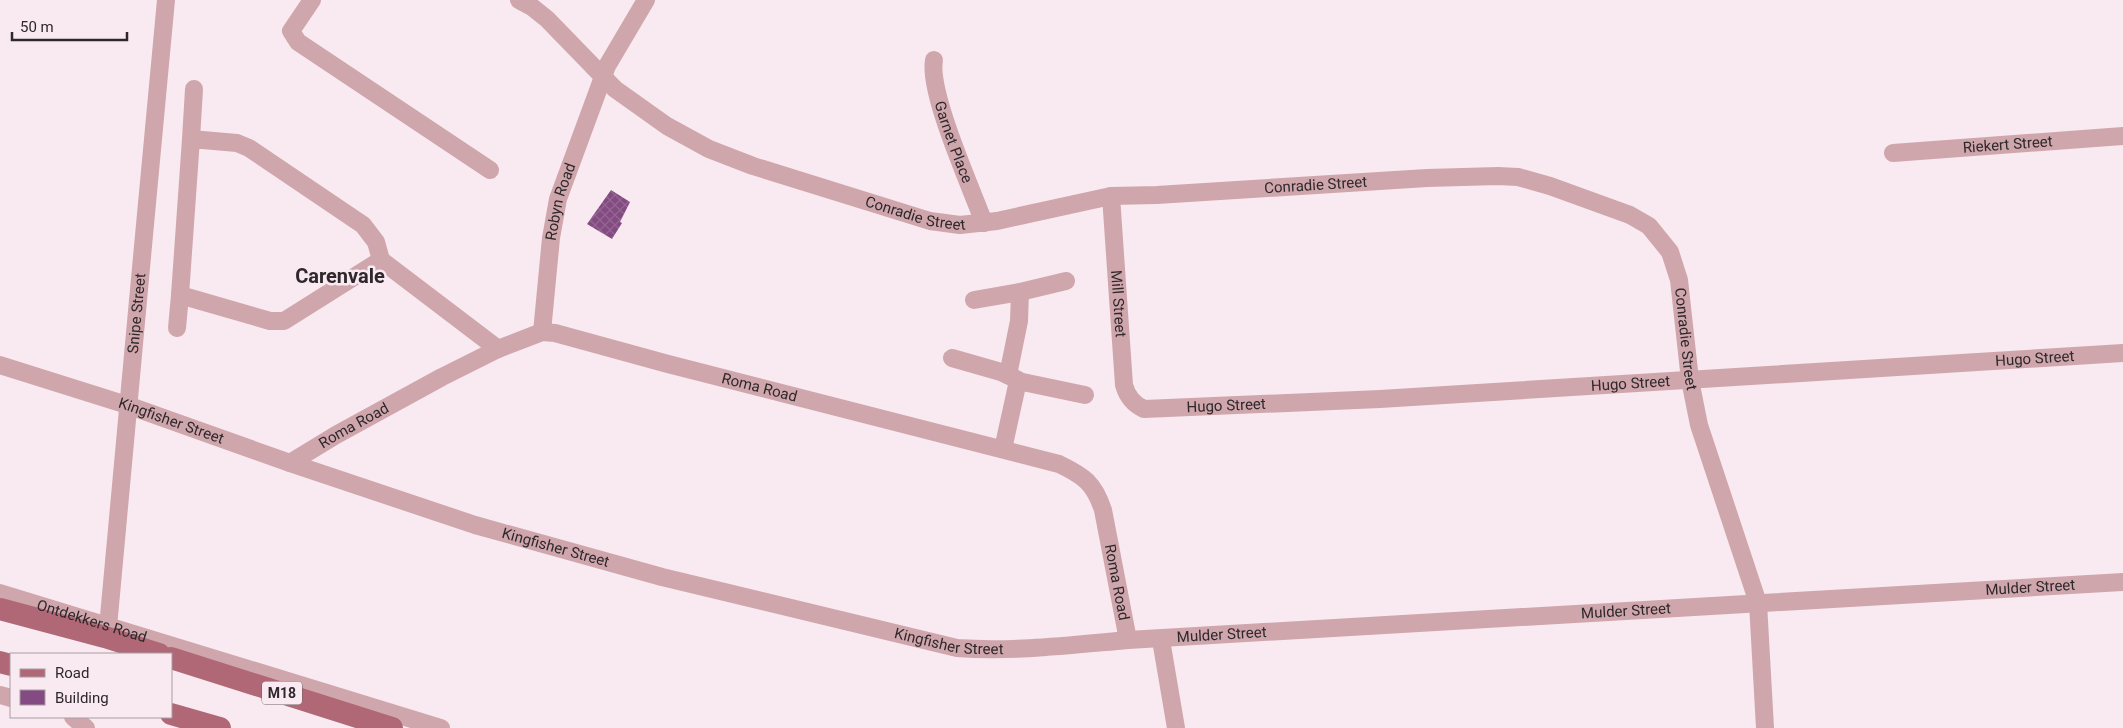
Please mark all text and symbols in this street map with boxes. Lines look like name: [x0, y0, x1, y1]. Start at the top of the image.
scale bar: [12, 10, 128, 42]
text: 50 m: [20, 18, 54, 36]
street label: Garnet Place: [931, 99, 976, 186]
street label: Riekert Street: [1962, 132, 2053, 157]
street label: Robyn Road: [542, 160, 580, 242]
street label: Conradie Street: [1264, 173, 1368, 197]
street label: Conradie Street: [863, 192, 966, 234]
district label: Carenvale: [295, 264, 385, 288]
street label: Mill Street: [1107, 269, 1130, 338]
street label: Snipe Street: [124, 272, 149, 354]
street label: Conradie Street: [1671, 287, 1701, 392]
street label: Hugo Street: [1995, 347, 2075, 370]
street label: Roma Road: [720, 369, 799, 406]
street label: Hugo Street: [1590, 372, 1671, 395]
street label: Kingfisher Street: [116, 394, 226, 448]
street label: Hugo Street: [1186, 395, 1266, 416]
street label: Roma Road: [316, 399, 392, 452]
street label: Kingfisher Street: [500, 524, 611, 571]
street label: Roma Road: [1101, 543, 1133, 622]
street label: Mulder Street: [1985, 576, 2076, 599]
street label: Ontdekkers Road: [35, 596, 149, 646]
street label: Mulder Street: [1581, 599, 1671, 623]
street label: Mulder Street: [1176, 623, 1267, 646]
street label: Kingfisher Street: [893, 624, 1004, 658]
legend: [10, 653, 172, 718]
text: Road: [55, 664, 89, 682]
road number: M18: [262, 681, 302, 704]
text: Building: [55, 689, 109, 707]

